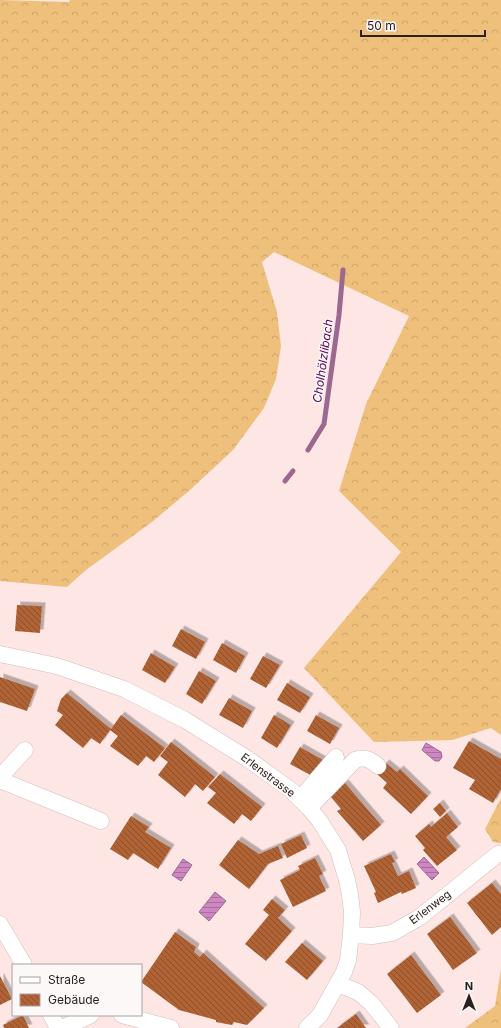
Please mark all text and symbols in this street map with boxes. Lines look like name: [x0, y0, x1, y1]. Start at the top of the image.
scale bar: [361, 12, 485, 38]
text: 50 m: [367, 18, 396, 33]
water label: Cholhölzlibach: [309, 318, 336, 404]
street label: Erlenstrasse: [238, 750, 298, 800]
street label: Erlenweg: [406, 887, 454, 927]
legend: [12, 964, 142, 1016]
text: Straße: [48, 972, 85, 987]
north arrow: [449, 976, 489, 1016]
text: N: [465, 979, 473, 993]
text: Gebäude: [48, 992, 100, 1007]

